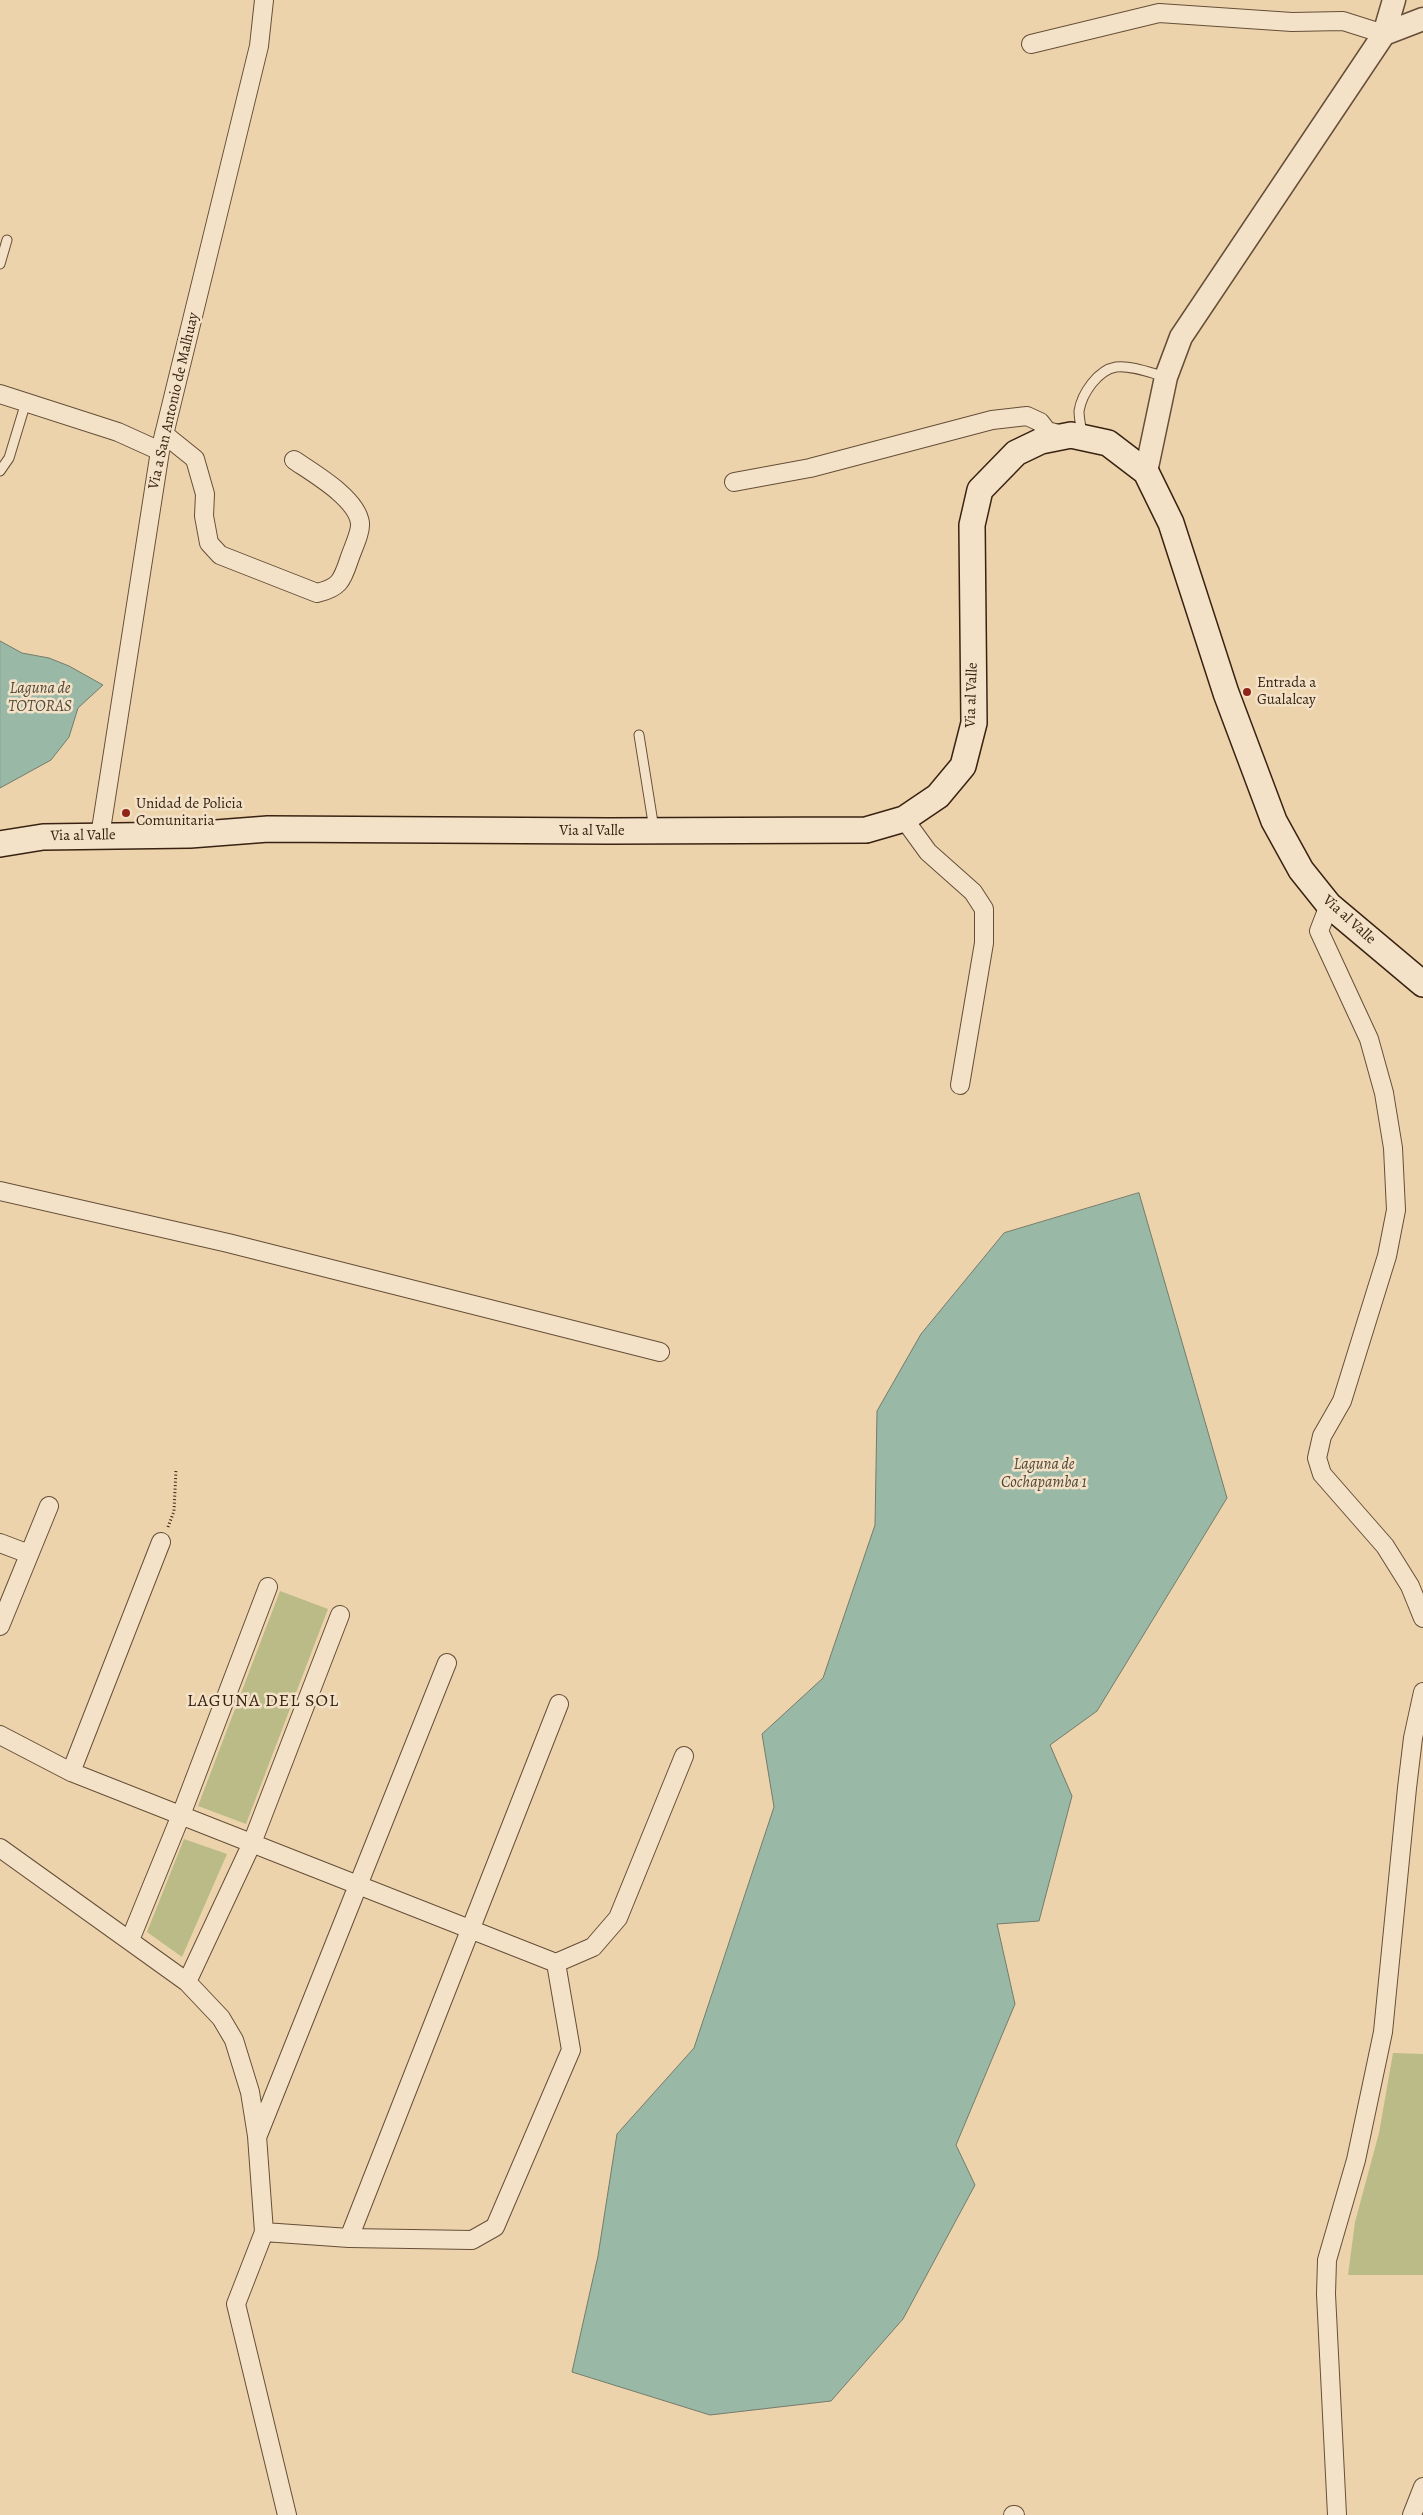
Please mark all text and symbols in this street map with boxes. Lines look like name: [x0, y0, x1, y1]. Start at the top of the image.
street label: Via a San Antonio de Malhuay: [145, 311, 203, 491]
street label: Via al Valle: [962, 662, 982, 728]
place label: Entrada a Gualalcay: [1257, 674, 1316, 709]
water label: Laguna de TOTORAS: [8, 679, 72, 717]
marker: Entrada a Gualalcay: [1241, 686, 1253, 698]
place label: Unidad de Policia Comunitaria: [136, 795, 243, 830]
marker: Unidad de Policia Comunitaria: [120, 807, 132, 819]
street label: Via al Valle: [559, 822, 625, 840]
street label: Via al Valle: [50, 826, 116, 846]
street label: Via al Valle: [1319, 891, 1379, 949]
water label: Laguna de Cochapamba 1: [1001, 1455, 1087, 1493]
district label: LAGUNA DEL SOL: [185, 1691, 341, 1713]

